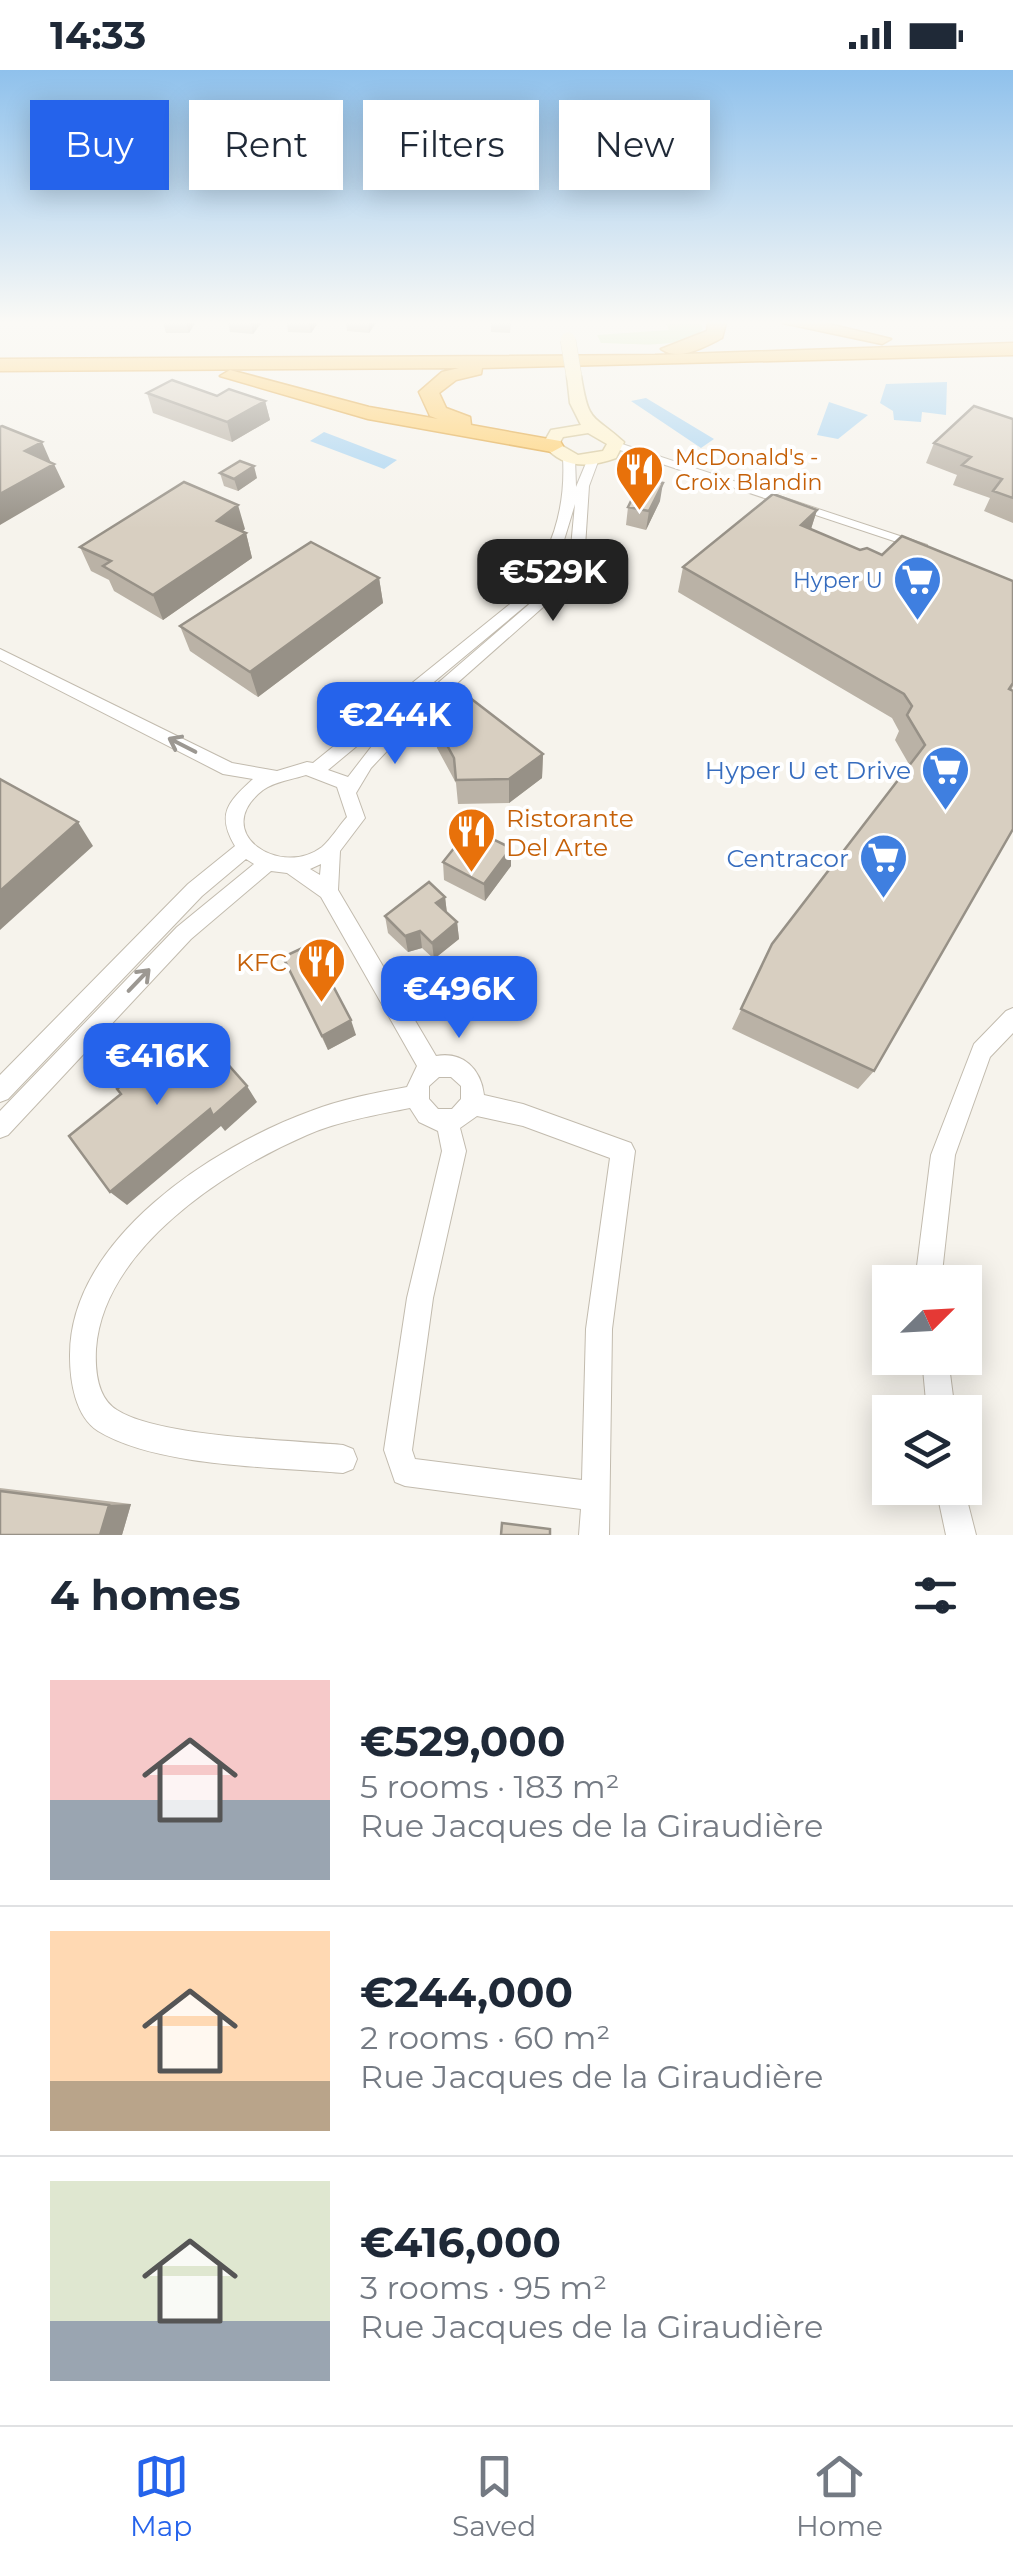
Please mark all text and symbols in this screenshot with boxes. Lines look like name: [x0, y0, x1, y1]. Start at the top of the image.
text: 14:33: [50, 12, 146, 59]
chip: Buy: [30, 100, 169, 190]
chip: Rent: [189, 100, 343, 190]
chip: Filters: [363, 100, 539, 190]
chip: New: [559, 100, 710, 190]
restaurant icon: McDonald's - Croix Blandin: [614, 444, 666, 512]
place label: McDonald's - Croix Blandin: [675, 444, 822, 496]
pin: €529K: [483, 539, 623, 624]
text: €529K: [499, 552, 607, 591]
supermarket icon: Hyper U: [892, 554, 944, 622]
place label: Hyper U: [793, 567, 883, 594]
pin: €244K: [325, 682, 465, 767]
text: €244K: [339, 695, 451, 734]
one-way arrow: [168, 735, 198, 754]
supermarket icon: Hyper U et Drive: [920, 744, 972, 812]
place label: Hyper U et Drive: [705, 755, 911, 785]
place label: Ristorante Del Arte: [506, 803, 634, 862]
restaurant icon: Ristorante Del Arte: [445, 806, 497, 874]
supermarket icon: Centracor: [858, 832, 910, 900]
place label: Centracor: [726, 843, 849, 873]
restaurant icon: KFC: [296, 936, 348, 1004]
place label: KFC: [236, 947, 287, 977]
pin: €496K: [389, 956, 529, 1041]
one-way arrow: [127, 968, 151, 992]
text: €496K: [403, 969, 515, 1008]
pin: €416K: [87, 1023, 227, 1108]
text: €416K: [105, 1036, 209, 1075]
north arrow: [872, 1265, 982, 1375]
map controls: [872, 1265, 982, 1505]
button: layers: [872, 1395, 982, 1505]
icon: filters: [908, 1568, 963, 1623]
text: 4 homes: [50, 1569, 241, 1621]
text: €529,000: [360, 1715, 565, 1767]
icon: home: [130, 1720, 250, 1840]
text: 5 rooms · 183 m²: [360, 1767, 620, 1806]
text: Rue Jacques de la Giraudière: [360, 1806, 823, 1845]
text: €244,000: [360, 1966, 573, 2018]
icon: home: [130, 1971, 250, 2091]
text: 2 rooms · 60 m²: [360, 2018, 610, 2057]
text: Rue Jacques de la Giraudière: [360, 2057, 823, 2096]
text: €416,000: [360, 2216, 561, 2268]
icon: home: [130, 2221, 250, 2341]
text: 3 rooms · 95 m²: [360, 2268, 607, 2307]
text: Rue Jacques de la Giraudière: [360, 2307, 823, 2346]
tab: Map: [130, 2449, 192, 2543]
tab: Saved: [452, 2449, 536, 2543]
tab: Home: [796, 2449, 883, 2543]

